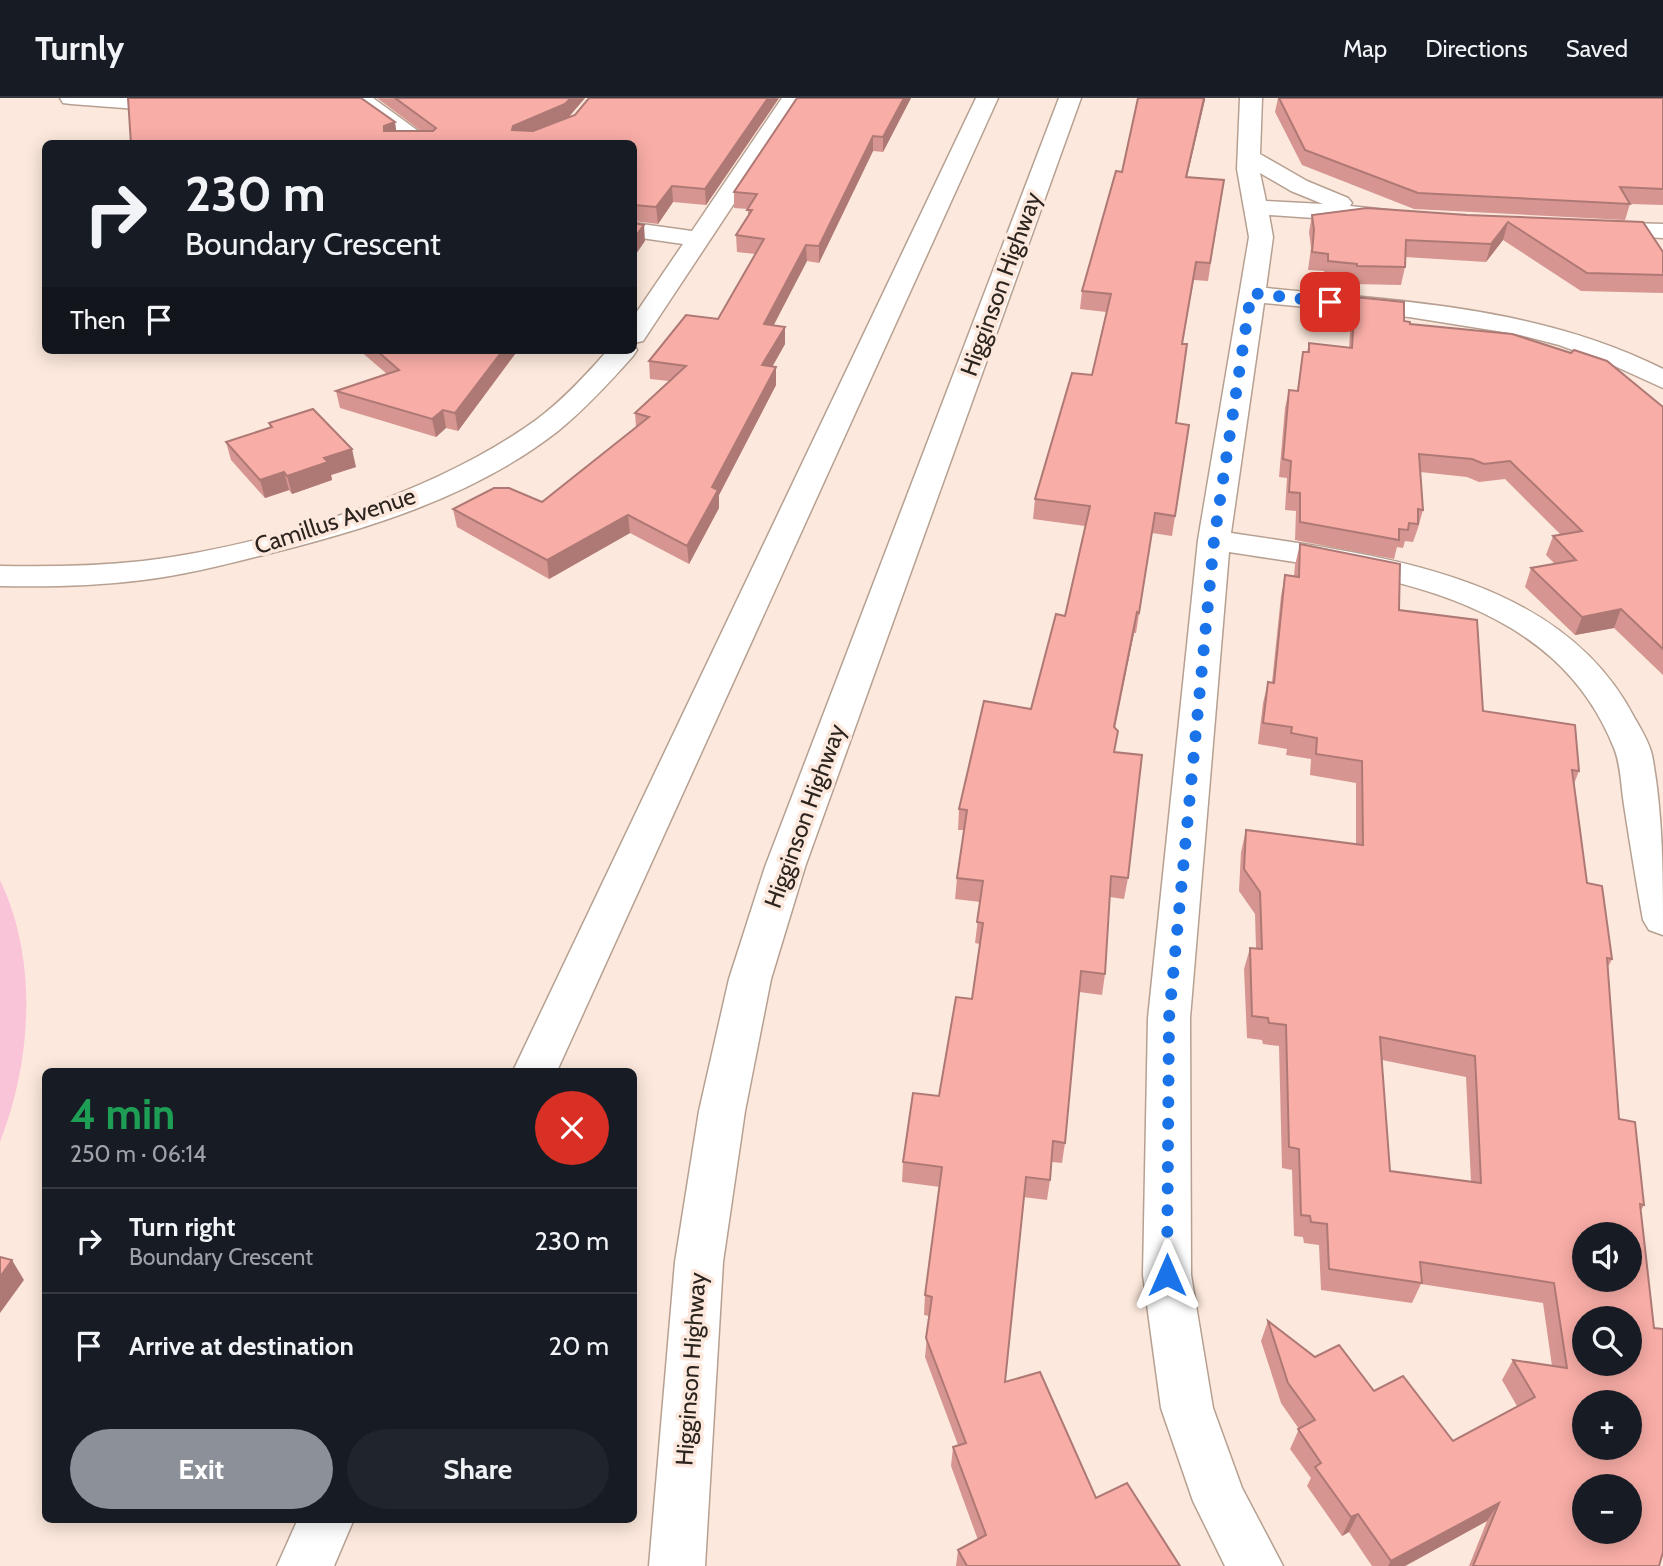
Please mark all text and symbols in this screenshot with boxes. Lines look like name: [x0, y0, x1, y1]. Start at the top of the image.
text: Turnly: [35, 28, 124, 68]
text: Map: [1343, 34, 1387, 63]
text: Directions: [1425, 34, 1528, 63]
text: Saved: [1566, 34, 1628, 63]
text: 230 m: [185, 164, 326, 223]
icon: right: [70, 168, 161, 259]
street label: Higginson Highway: [954, 188, 1047, 380]
text: Boundary Crescent: [185, 224, 441, 263]
pin: [1300, 272, 1360, 332]
icon: arrive: [1311, 283, 1349, 321]
icon: arrive: [140, 301, 178, 339]
text: Then: [70, 304, 126, 336]
street label: Camillus Avenue: [251, 481, 419, 560]
street label: Higginson Highway: [758, 720, 851, 912]
text: 4 min: [70, 1088, 175, 1140]
button: close: [535, 1091, 609, 1165]
text: 250 m · 06:14: [70, 1140, 206, 1168]
text: Turn right: [129, 1211, 235, 1243]
icon: right: [70, 1222, 108, 1260]
map controls: [1572, 1222, 1642, 1544]
button: sound: [1572, 1222, 1642, 1292]
text: 230 m: [535, 1225, 609, 1257]
position arrow: [1130, 1238, 1204, 1312]
text: Boundary Crescent: [129, 1243, 313, 1271]
street label: Higginson Highway: [669, 1271, 712, 1467]
button: search: [1572, 1306, 1642, 1376]
icon: arrive: [70, 1327, 108, 1365]
text: Arrive at destination: [129, 1330, 354, 1362]
text: 20 m: [549, 1330, 609, 1362]
button: +: [1572, 1390, 1642, 1460]
button: Exit: [70, 1429, 333, 1509]
button: Share: [347, 1429, 609, 1509]
button: −: [1572, 1474, 1642, 1544]

